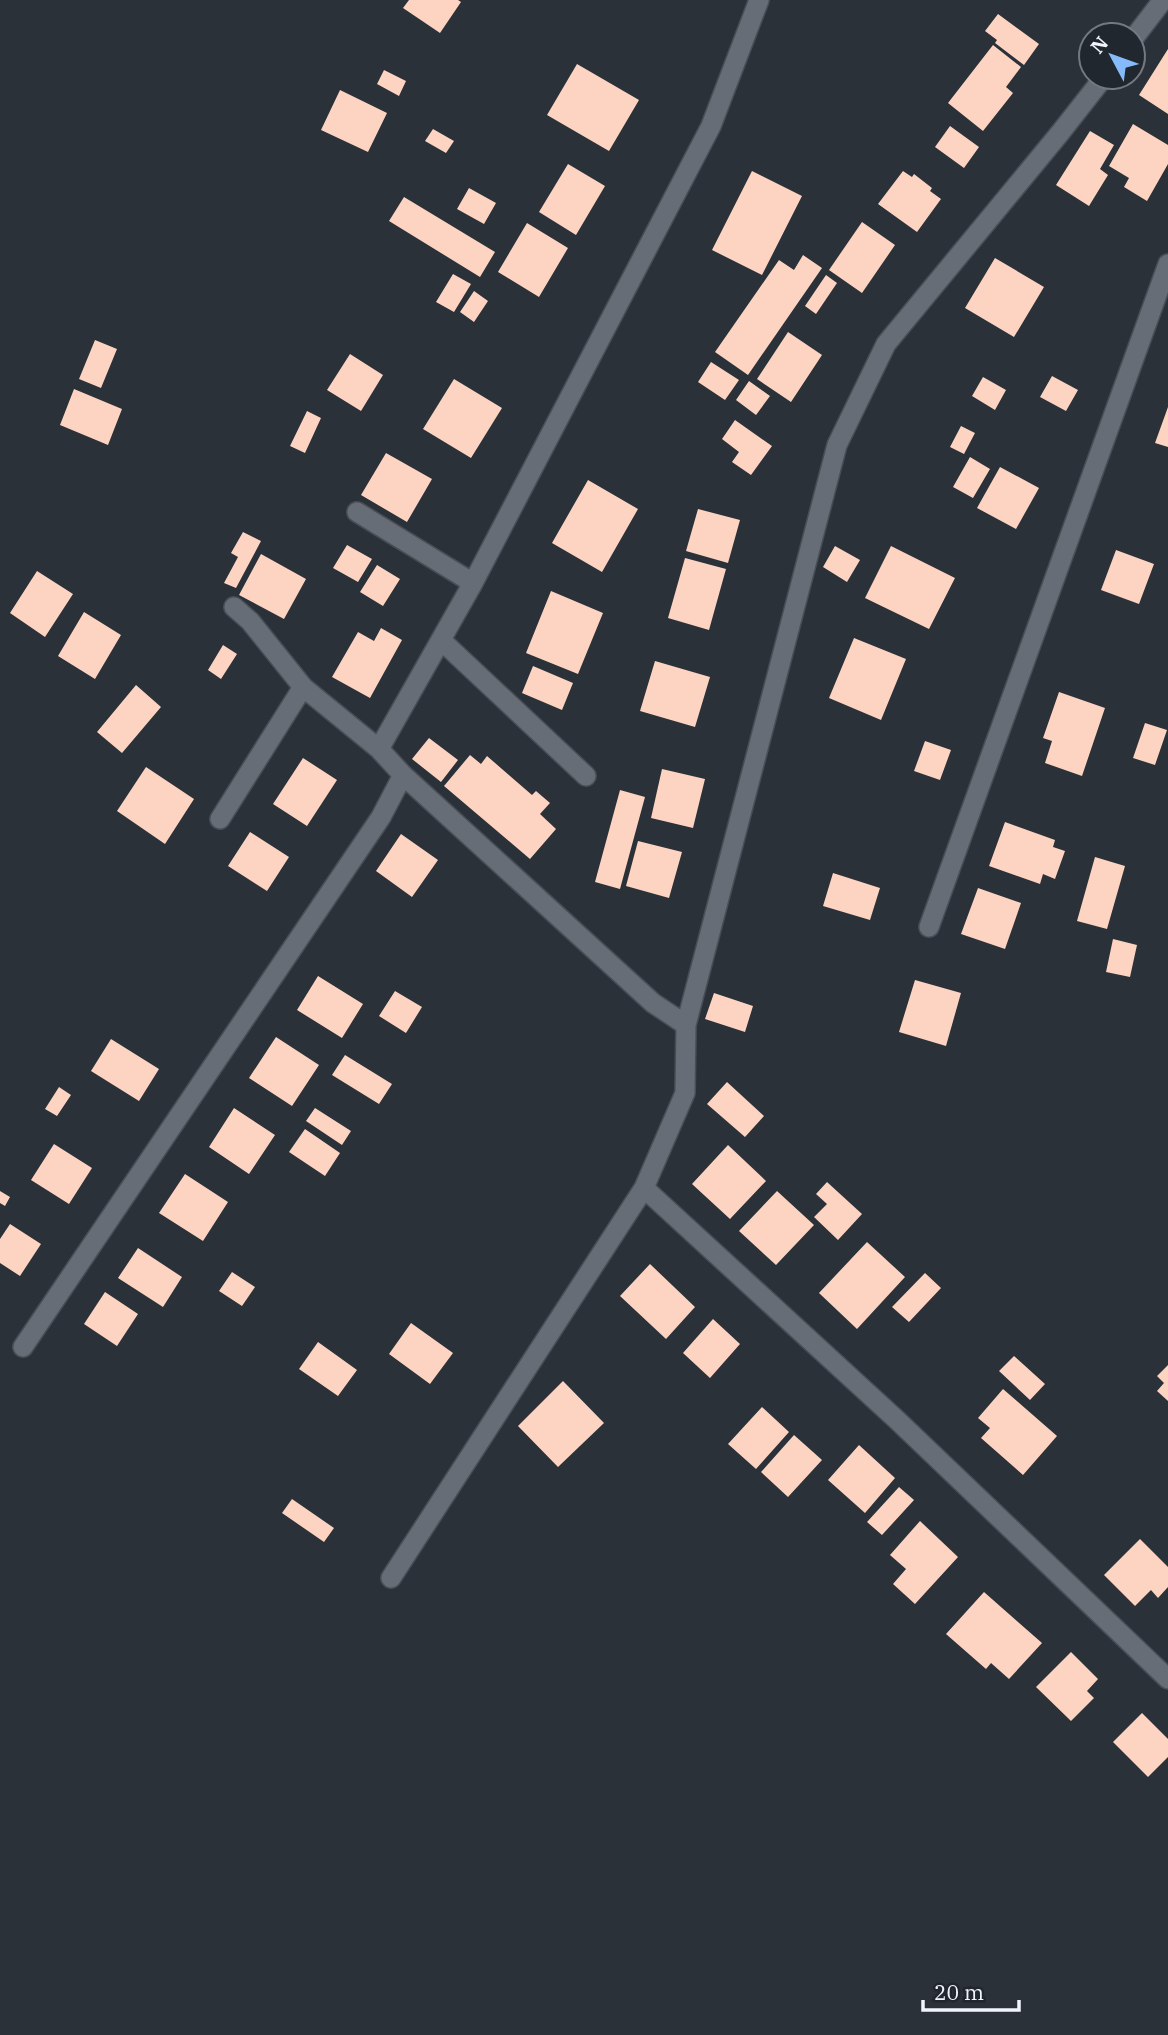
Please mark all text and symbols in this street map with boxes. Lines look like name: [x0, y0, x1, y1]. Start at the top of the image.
north arrow: [1077, 21, 1147, 91]
text: N: [1085, 31, 1113, 58]
scale bar: [923, 1968, 1019, 2012]
text: 20 m: [934, 1978, 984, 2006]

